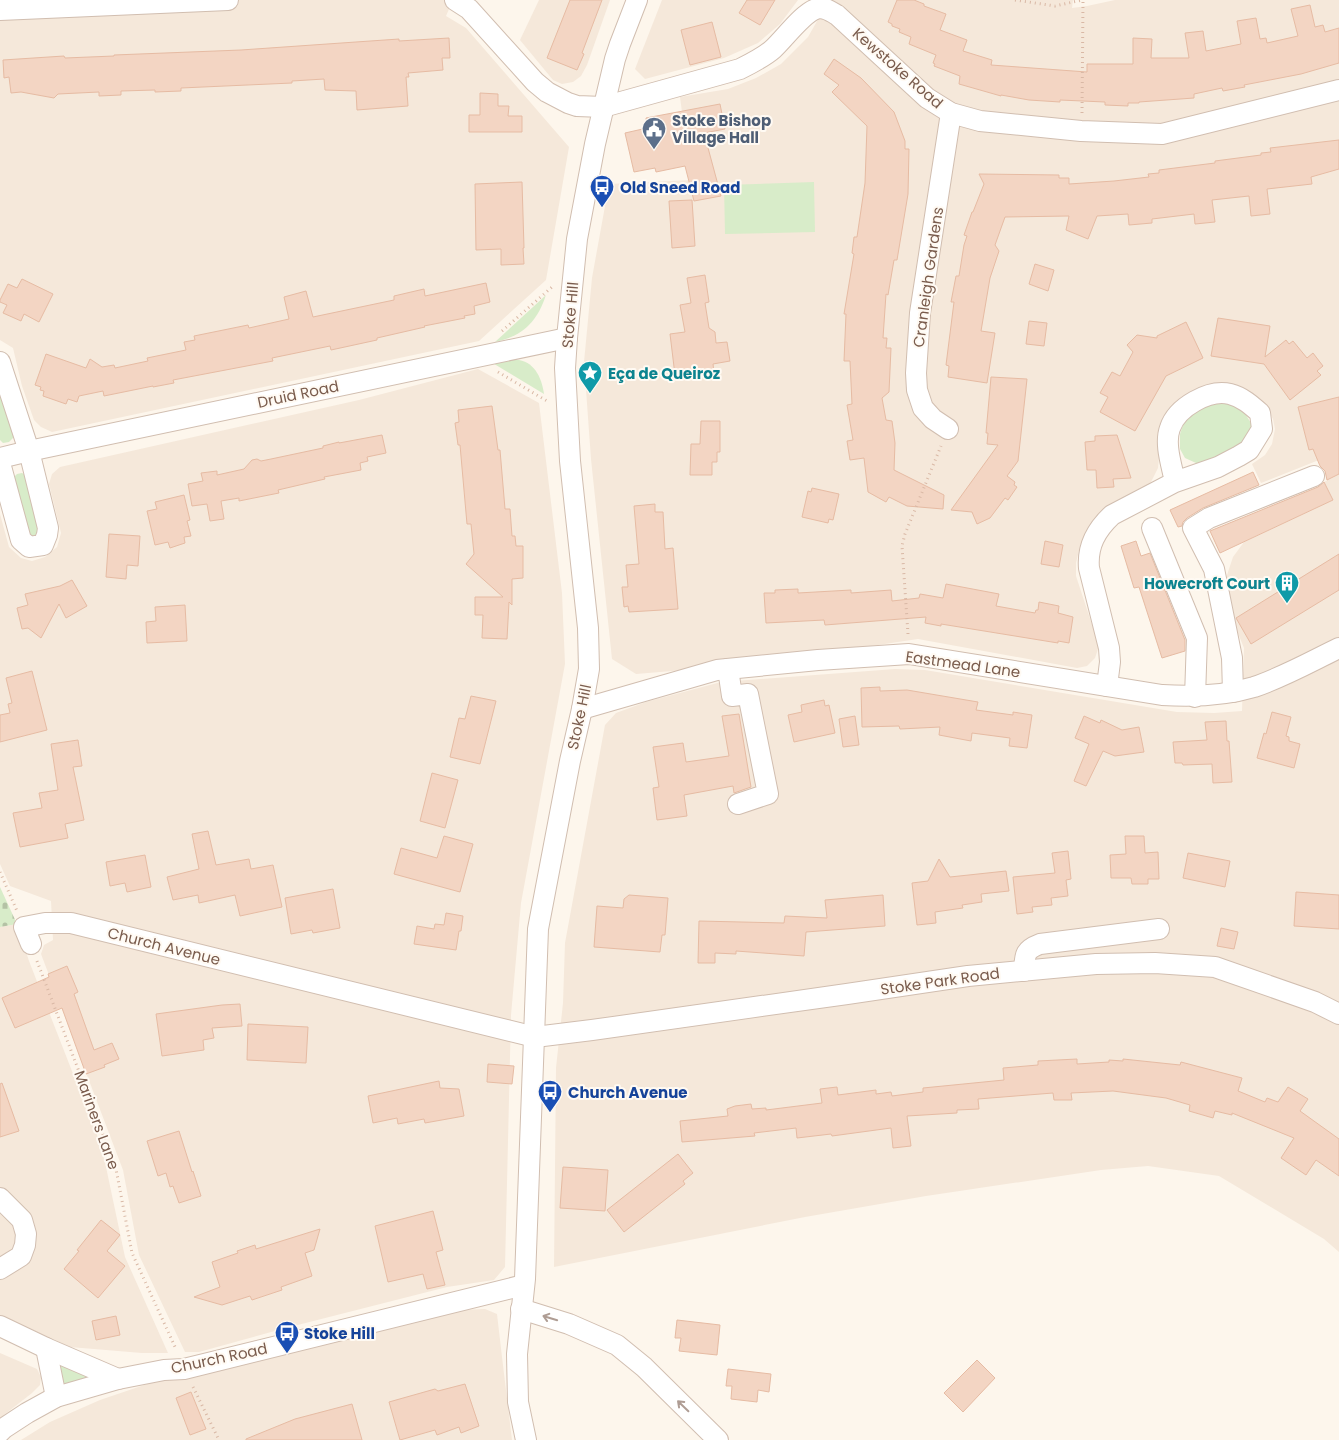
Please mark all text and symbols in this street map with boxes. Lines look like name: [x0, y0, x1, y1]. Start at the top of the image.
street label: Kewstoke Road: [848, 23, 948, 113]
place label: Stoke Bishop Village Hall: [672, 110, 771, 148]
public building icon: Stoke Bishop Village Hall: [641, 116, 667, 150]
bus stop icon: Old Sneed Road: [589, 174, 615, 208]
place label: Old Sneed Road: [620, 177, 740, 198]
street label: Cranleigh Gardens: [908, 205, 948, 349]
street label: Stoke Hill: [557, 281, 583, 349]
place icon: Eça de Queiroz: [577, 360, 603, 394]
place label: Eça de Queiroz: [608, 363, 720, 384]
street label: Druid Road: [255, 375, 341, 413]
building icon: Howecroft Court: [1274, 570, 1300, 604]
place label: Howecroft Court: [1144, 573, 1270, 594]
street label: Eastmead Lane: [904, 646, 1022, 682]
street label: Stoke Hill: [562, 682, 596, 752]
street label: Church Avenue: [105, 922, 223, 970]
street label: Stoke Park Road: [879, 962, 1001, 1000]
street label: Mariners Lane: [69, 1067, 125, 1173]
bus stop icon: Church Avenue: [537, 1079, 563, 1113]
place label: Church Avenue: [568, 1082, 688, 1103]
one-way arrow: [543, 1313, 558, 1322]
bus stop icon: Stoke Hill: [274, 1320, 300, 1354]
place label: Stoke Hill: [304, 1323, 375, 1344]
street label: Church Road: [169, 1338, 269, 1378]
one-way arrow: [677, 1400, 690, 1412]

